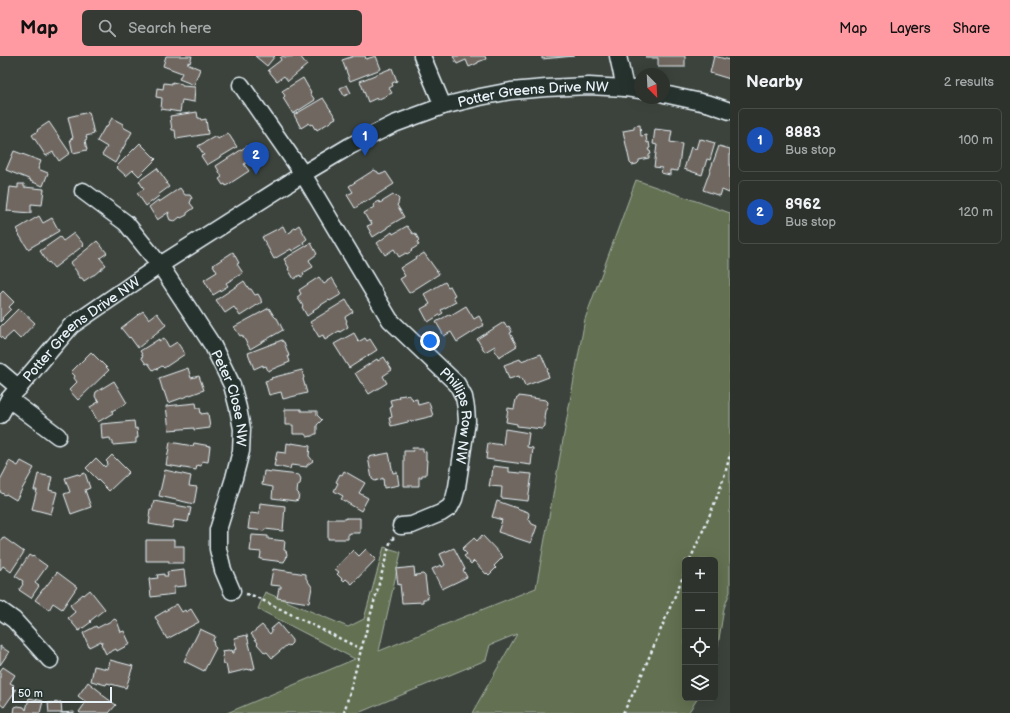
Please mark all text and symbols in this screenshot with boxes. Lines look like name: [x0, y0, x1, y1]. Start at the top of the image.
search box: [82, 10, 362, 46]
text: Map: [20, 17, 58, 40]
icon: search: [96, 17, 118, 39]
text: Search here: [128, 19, 211, 38]
text: Map: [839, 20, 867, 37]
text: Layers: [889, 20, 931, 37]
text: Share: [953, 20, 990, 37]
north arrow: [634, 68, 670, 104]
text: Nearby: [746, 72, 803, 92]
text: 2 results: [944, 74, 994, 90]
street label: Potter Greens Drive NW: [456, 77, 609, 111]
pin: 1: [352, 123, 378, 156]
text: 8883: [785, 123, 821, 142]
text: 1: [757, 132, 763, 148]
text: 100 m: [958, 132, 993, 148]
pin: 2: [243, 142, 269, 175]
text: Bus stop: [785, 142, 836, 158]
text: 8962: [785, 195, 821, 214]
text: 2: [756, 204, 764, 220]
text: 120 m: [958, 204, 993, 220]
text: Bus stop: [785, 214, 836, 230]
street label: Potter Greens Drive NW: [19, 273, 144, 385]
your location: [420, 331, 440, 351]
street label: Peter Close NW: [208, 347, 251, 447]
street label: Phillips Row NW: [436, 364, 476, 465]
map controls: [682, 557, 718, 701]
button: +: [682, 557, 718, 593]
button: −: [682, 593, 718, 629]
button: locate: [682, 629, 718, 665]
button: layers: [682, 665, 718, 701]
scale bar: [12, 685, 112, 704]
text: 50 m: [18, 687, 43, 700]

